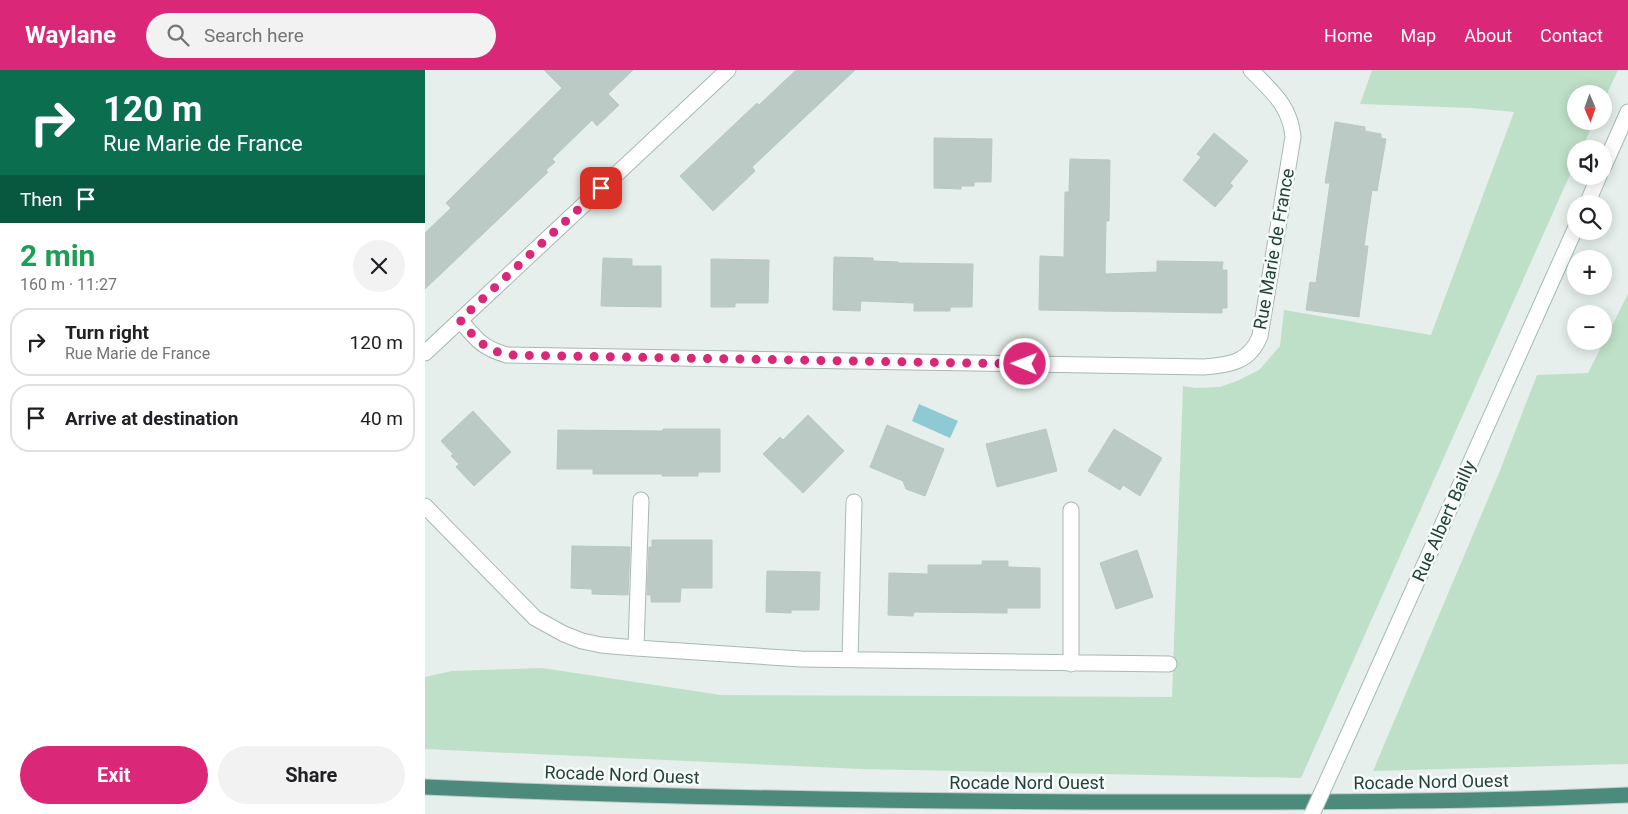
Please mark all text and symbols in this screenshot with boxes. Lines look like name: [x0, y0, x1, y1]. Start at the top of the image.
search box: [146, 13, 496, 58]
text: Waylane: [25, 21, 116, 49]
icon: search: [164, 21, 192, 49]
text: Search here: [204, 24, 304, 47]
text: Home: [1324, 25, 1373, 46]
text: Map: [1401, 25, 1436, 46]
text: About: [1464, 25, 1512, 46]
text: Contact: [1540, 25, 1603, 46]
north arrow: [1567, 85, 1613, 130]
map controls: [1567, 85, 1612, 350]
text: 120 m: [103, 89, 202, 130]
icon: right: [20, 90, 85, 155]
text: Rue Marie de France: [103, 131, 303, 156]
button: sound: [1567, 140, 1612, 185]
pin: [580, 167, 622, 209]
street label: Rue Marie de France: [1249, 167, 1298, 331]
icon: arrive: [587, 174, 615, 202]
icon: arrive: [72, 185, 100, 213]
text: Then: [20, 188, 62, 211]
button: search: [1567, 195, 1612, 240]
text: 2 min: [20, 238, 95, 273]
button: close: [353, 240, 405, 292]
button: +: [1567, 250, 1612, 295]
text: 160 m · 11:27: [20, 275, 117, 294]
button: −: [1567, 305, 1612, 350]
text: Turn right: [65, 321, 149, 344]
icon: right: [22, 328, 50, 356]
text: 120 m: [350, 331, 403, 354]
position arrow: [998, 337, 1050, 389]
text: Rue Marie de France: [65, 344, 210, 363]
icon: arrive: [22, 404, 50, 432]
text: Arrive at destination: [65, 407, 238, 430]
text: 40 m: [360, 407, 403, 430]
street label: Rue Albert Bailly: [1407, 457, 1480, 585]
button: Exit: [20, 746, 208, 804]
button: Share: [218, 746, 405, 804]
street label: Rocade Nord Ouest: [544, 761, 700, 788]
street label: Rocade Nord Ouest: [1353, 770, 1509, 793]
street label: Rocade Nord Ouest: [949, 772, 1105, 793]

